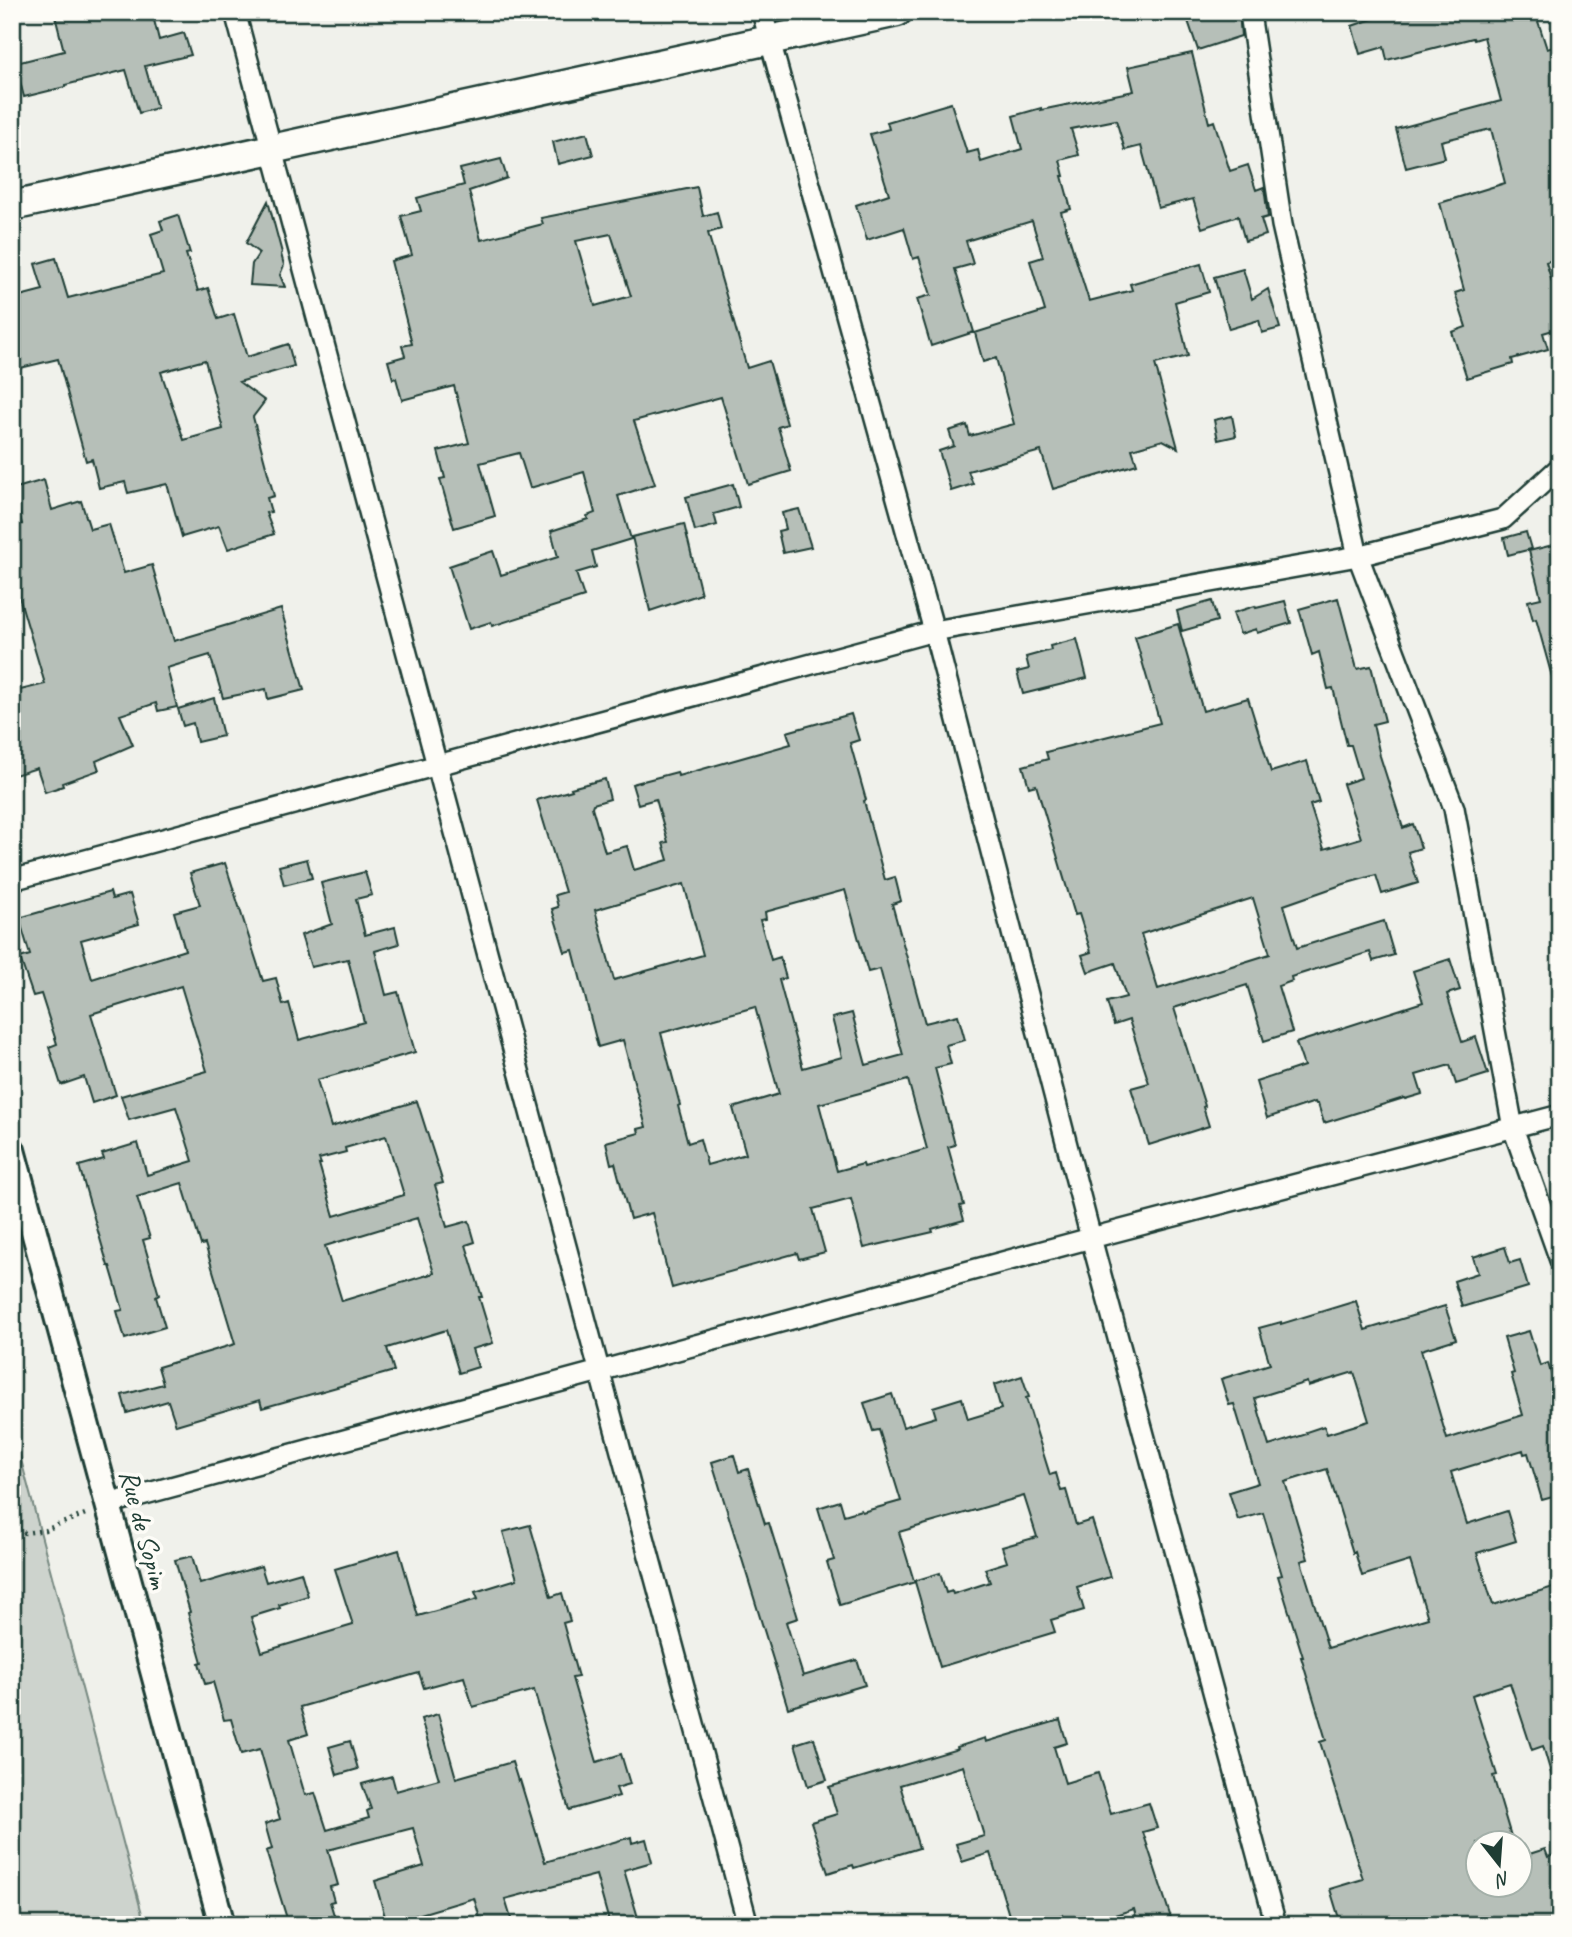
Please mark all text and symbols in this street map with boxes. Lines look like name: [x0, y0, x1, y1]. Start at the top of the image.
street label: Rue de Sopim: [112, 1466, 178, 1594]
north arrow: [1464, 1828, 1534, 1898]
text: N: [1491, 1866, 1513, 1893]

